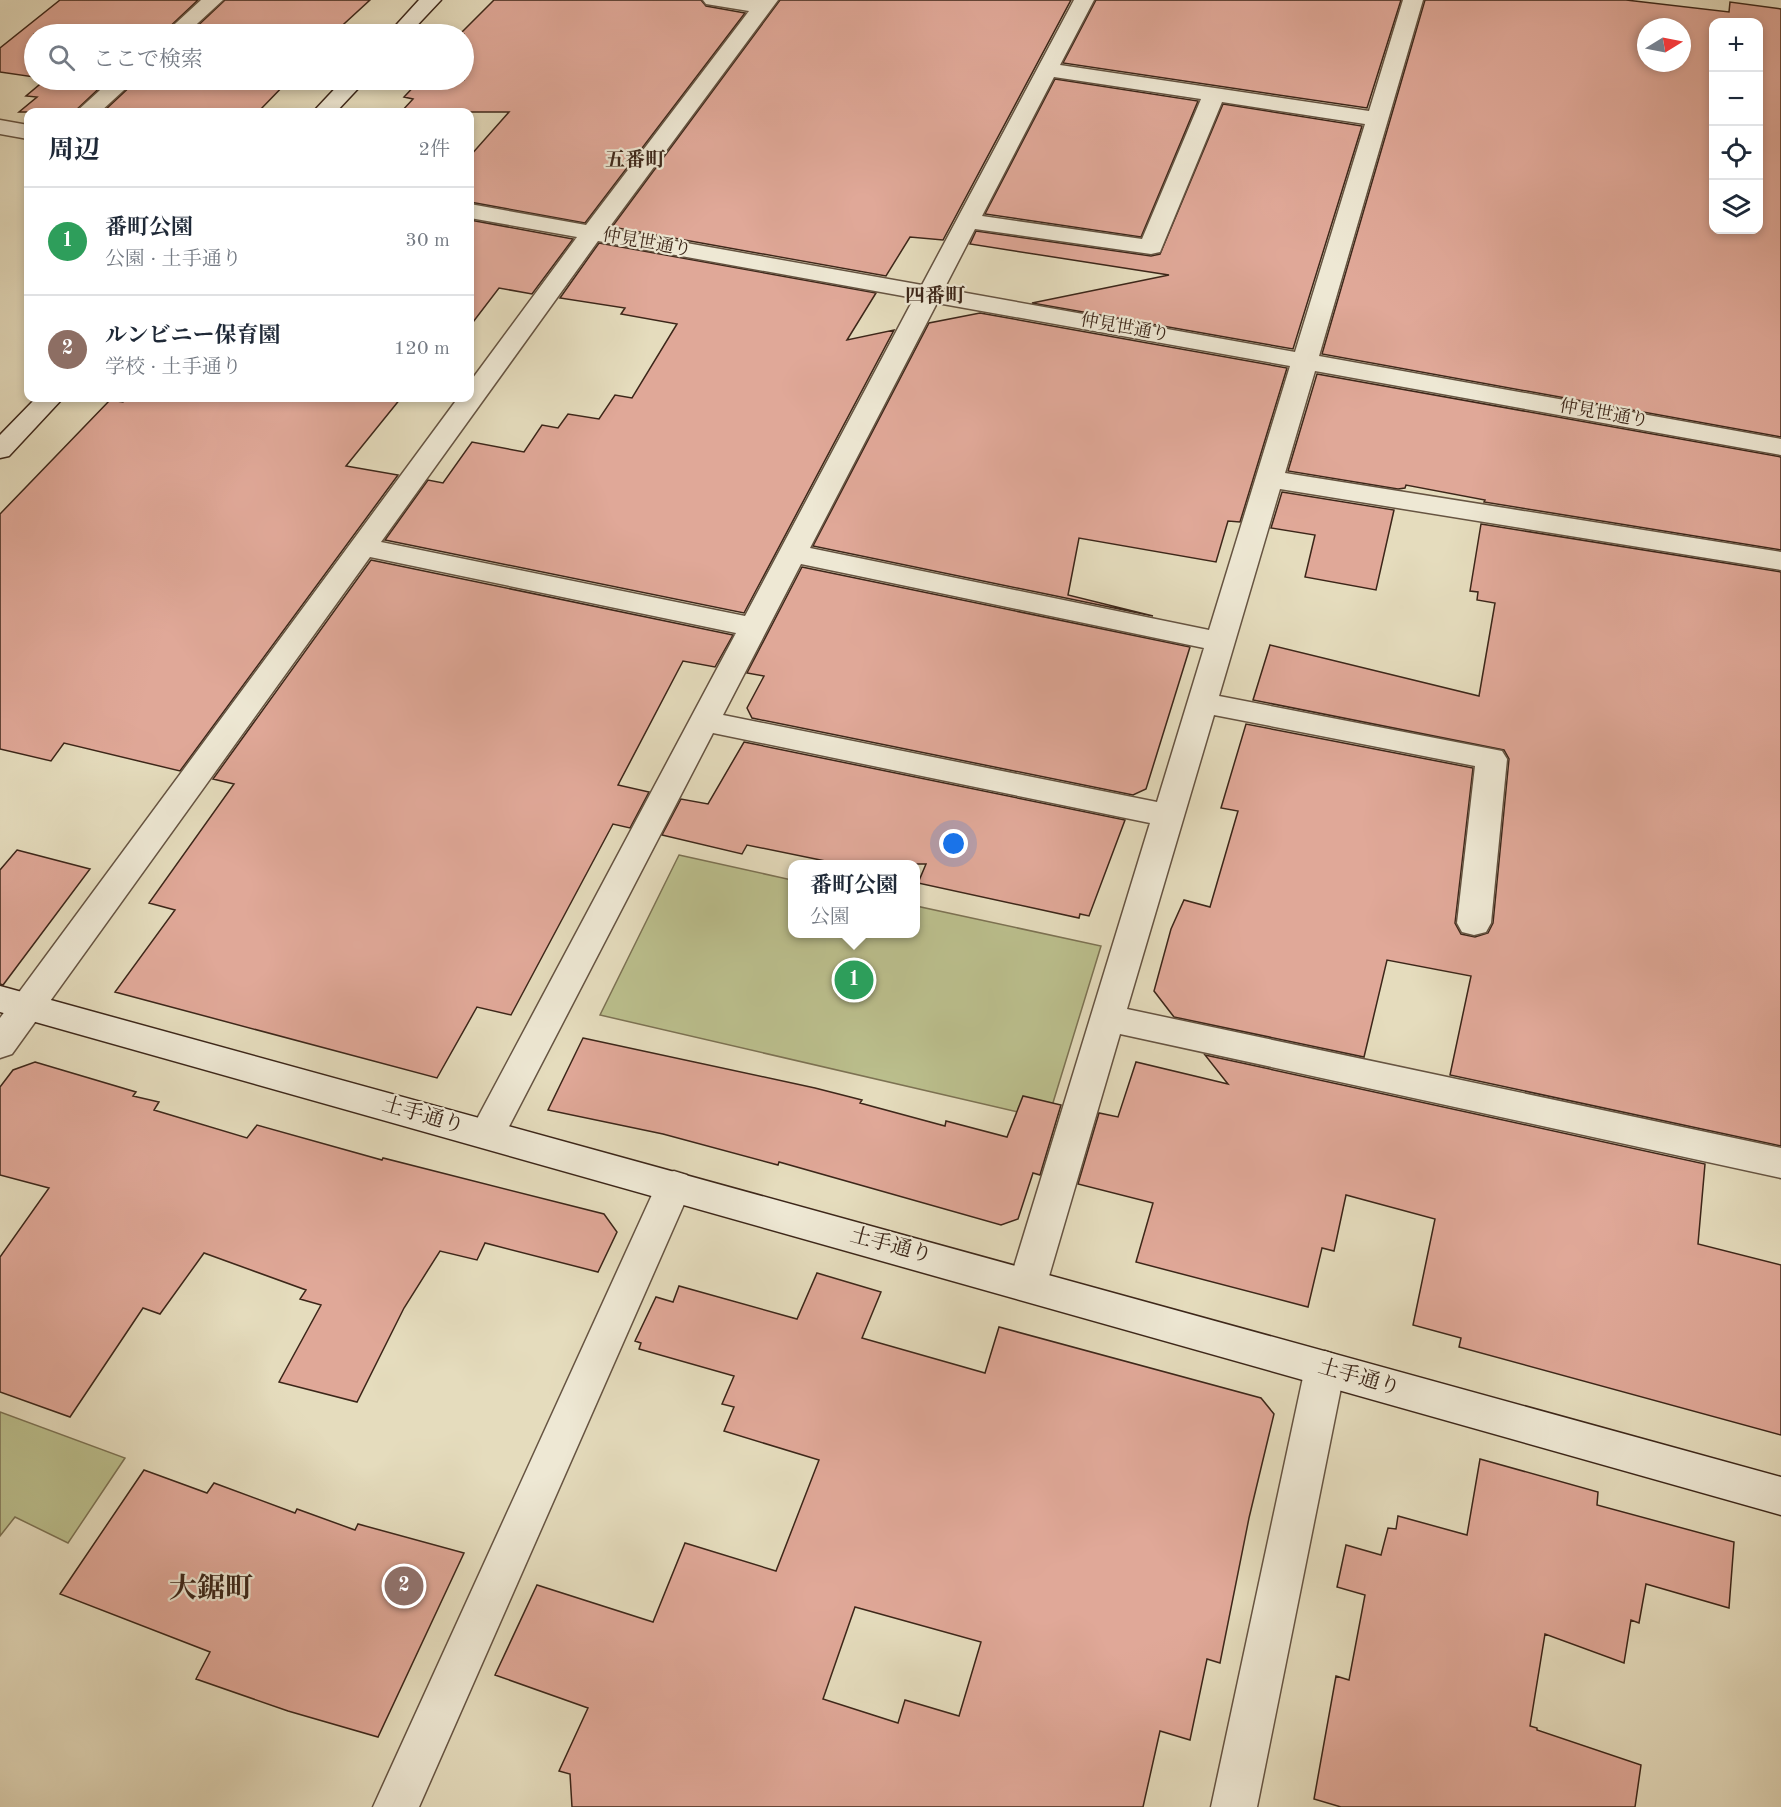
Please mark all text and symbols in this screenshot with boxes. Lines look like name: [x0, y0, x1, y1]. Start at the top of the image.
north arrow: [1637, 18, 1691, 72]
map controls: [1709, 18, 1763, 234]
button: +: [1709, 18, 1763, 72]
search box: [24, 24, 474, 90]
icon: search: [45, 41, 78, 74]
text: ここで検索: [93, 49, 203, 71]
button: −: [1709, 72, 1763, 126]
button: locate: [1709, 126, 1763, 180]
text: 周辺: [48, 138, 100, 164]
text: 2件: [418, 140, 450, 160]
district label: 五番町: [605, 148, 666, 171]
button: layers: [1709, 180, 1763, 234]
text: 番町公園: [105, 217, 193, 239]
street label: 仲見世通り: [601, 224, 693, 260]
text: 1: [62, 231, 73, 251]
text: 30 m: [405, 231, 450, 251]
text: 公園 · 土手通り: [105, 250, 242, 270]
district label: 四番町: [905, 284, 966, 307]
street label: 仲見世通り: [1079, 309, 1171, 345]
text: ルンビニー保育園: [105, 325, 280, 347]
text: 2: [62, 339, 73, 359]
text: 120 m: [394, 339, 450, 359]
text: 学校 · 土手通り: [105, 358, 242, 378]
street label: 仲見世通り: [1558, 395, 1650, 431]
your location: [939, 829, 968, 858]
popup: [788, 860, 920, 938]
text: 番町公園: [810, 875, 898, 897]
text: 公園: [810, 908, 850, 928]
pin: 1: [834, 958, 874, 1002]
street label: 土手通り: [380, 1092, 467, 1138]
street label: 土手通り: [848, 1223, 935, 1267]
street label: 土手通り: [1316, 1354, 1403, 1400]
pin: 2: [384, 1564, 424, 1608]
district label: 大鋸町: [169, 1573, 253, 1604]

